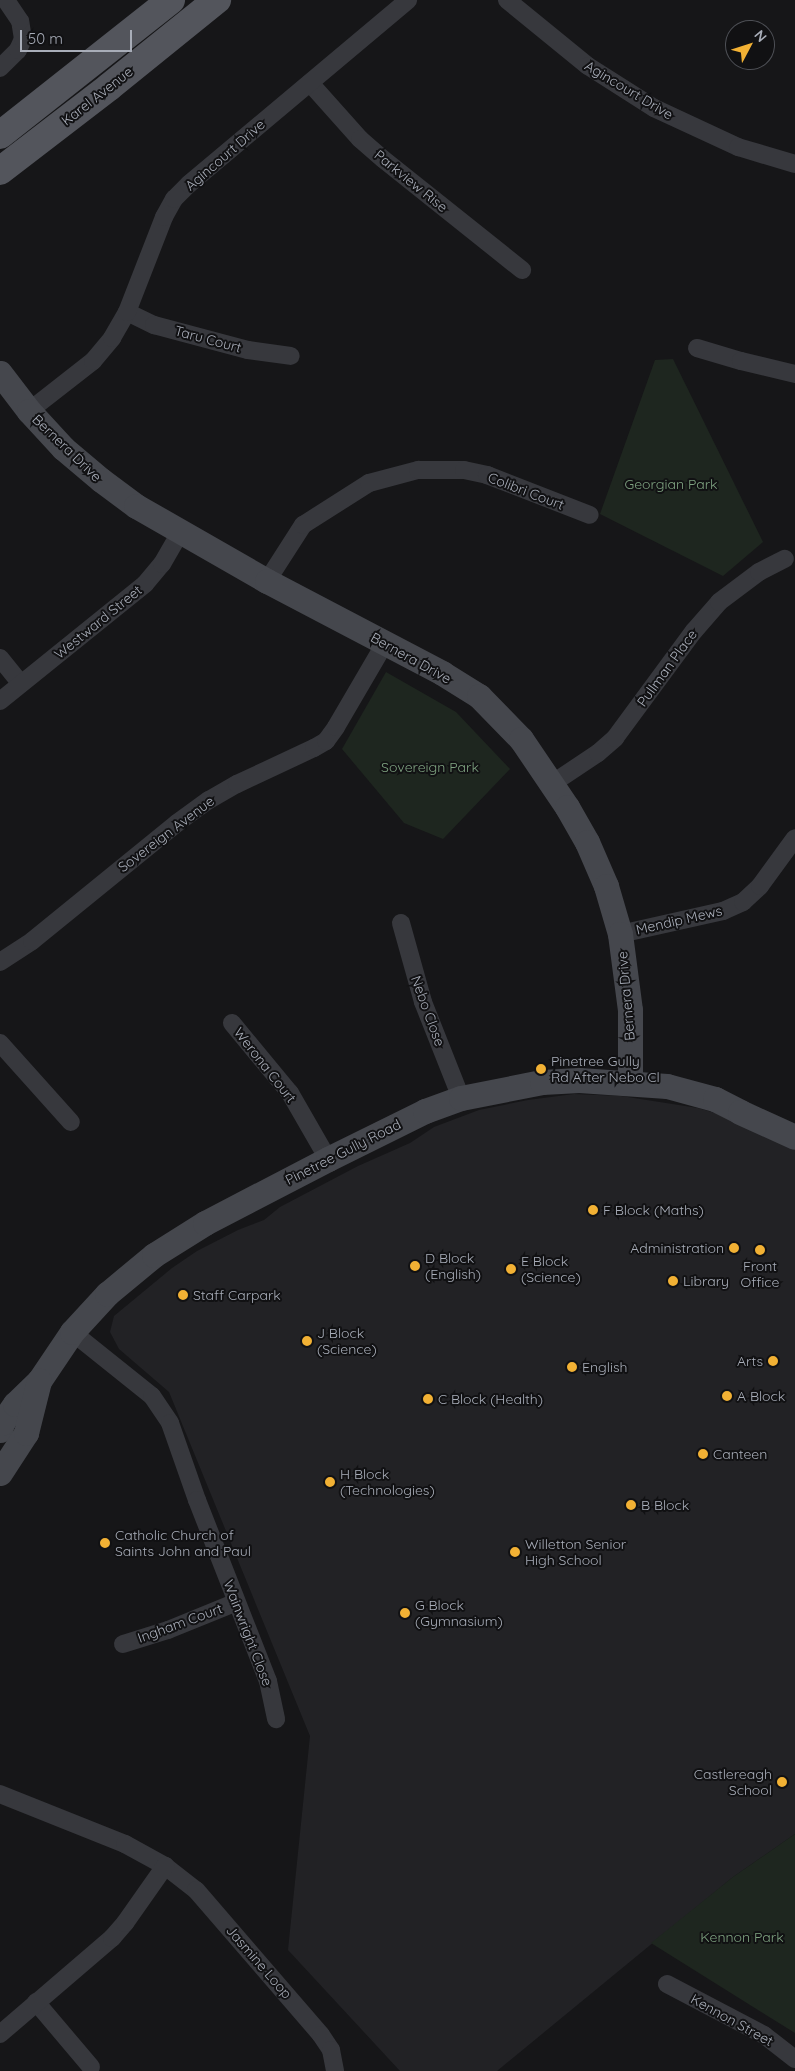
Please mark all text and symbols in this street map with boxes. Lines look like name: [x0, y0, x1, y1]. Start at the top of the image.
scale bar: [22, 20, 135, 52]
north arrow: [725, 20, 775, 70]
text: N: [751, 26, 771, 46]
text: 50 m: [28, 29, 63, 48]
street label: Agincourt Drive: [582, 57, 676, 123]
street label: Karel Avenue: [58, 63, 136, 129]
street label: Agincourt Drive: [182, 116, 268, 194]
street label: Parkview Rise: [371, 146, 451, 216]
street label: Taru Court: [173, 322, 243, 356]
street label: Bernera Drive: [29, 411, 105, 485]
street label: Colibri Court: [486, 469, 566, 513]
park label: Georgian Park: [624, 476, 718, 492]
street label: Westward Street: [51, 582, 145, 662]
street label: Pullman Place: [633, 626, 701, 710]
street label: Bernera Drive: [368, 629, 454, 687]
park label: Sovereign Park: [381, 759, 479, 775]
street label: Sovereign Avenue: [115, 792, 217, 876]
street label: Mendip Mews: [634, 902, 724, 938]
street label: Bernera Drive: [614, 951, 638, 1041]
street label: Nebo Close: [407, 973, 449, 1049]
street label: Werona Court: [230, 1024, 300, 1106]
place label: Pinetree Gully Rd After Nebo Cl: [551, 1053, 660, 1086]
marker: Pinetree Gully Rd After Nebo Cl: [535, 1063, 547, 1075]
street label: Pinetree Gully Road: [282, 1116, 404, 1188]
place label: F Block (Maths): [603, 1202, 704, 1218]
marker: F Block (Maths): [587, 1204, 599, 1216]
place label: Administration: [630, 1240, 724, 1256]
marker: Administration: [728, 1242, 740, 1254]
marker: Front Office: [754, 1244, 766, 1256]
place label: D Block (English): [425, 1250, 481, 1282]
place label: E Block (Science): [521, 1253, 581, 1285]
place label: Front Office: [741, 1258, 779, 1290]
marker: D Block (English): [409, 1260, 421, 1272]
marker: E Block (Science): [505, 1263, 517, 1275]
place label: Library: [683, 1273, 729, 1289]
marker: Library: [667, 1275, 679, 1287]
place label: Staff Carpark: [193, 1287, 281, 1303]
marker: Staff Carpark: [177, 1289, 189, 1301]
place label: J Block (Science): [317, 1325, 377, 1358]
marker: J Block (Science): [301, 1335, 313, 1347]
place label: Arts: [737, 1353, 763, 1369]
marker: Arts: [767, 1355, 779, 1367]
place label: English: [582, 1359, 628, 1375]
marker: English: [566, 1361, 578, 1373]
place label: A Block: [737, 1388, 785, 1404]
marker: A Block: [721, 1390, 733, 1402]
place label: C Block (Health): [438, 1391, 543, 1407]
marker: C Block (Health): [422, 1393, 434, 1405]
place label: Canteen: [713, 1446, 767, 1462]
marker: Canteen: [697, 1448, 709, 1460]
place label: H Block (Technologies): [340, 1466, 435, 1498]
marker: H Block (Technologies): [324, 1476, 336, 1488]
place label: B Block: [641, 1497, 689, 1513]
marker: B Block: [625, 1499, 637, 1511]
place label: Catholic Church of Saints John and Paul: [115, 1527, 251, 1560]
place label: Willetton Senior High School: [525, 1536, 626, 1568]
marker: Catholic Church of Saints John and Paul: [99, 1537, 111, 1549]
marker: Willetton Senior High School: [509, 1546, 521, 1558]
street label: Wainwright Close: [220, 1578, 276, 1688]
place label: G Block (Gymnasium): [415, 1597, 503, 1630]
street label: Ingham Court: [135, 1600, 225, 1646]
marker: G Block (Gymnasium): [399, 1607, 411, 1619]
place label: Castlereagh School: [694, 1766, 772, 1798]
marker: Castlereagh School: [776, 1776, 788, 1788]
street label: Jasmine Loop: [223, 1922, 295, 2002]
park label: Kennon Park: [700, 1929, 784, 1945]
street label: Kennon Street: [688, 1990, 776, 2050]

